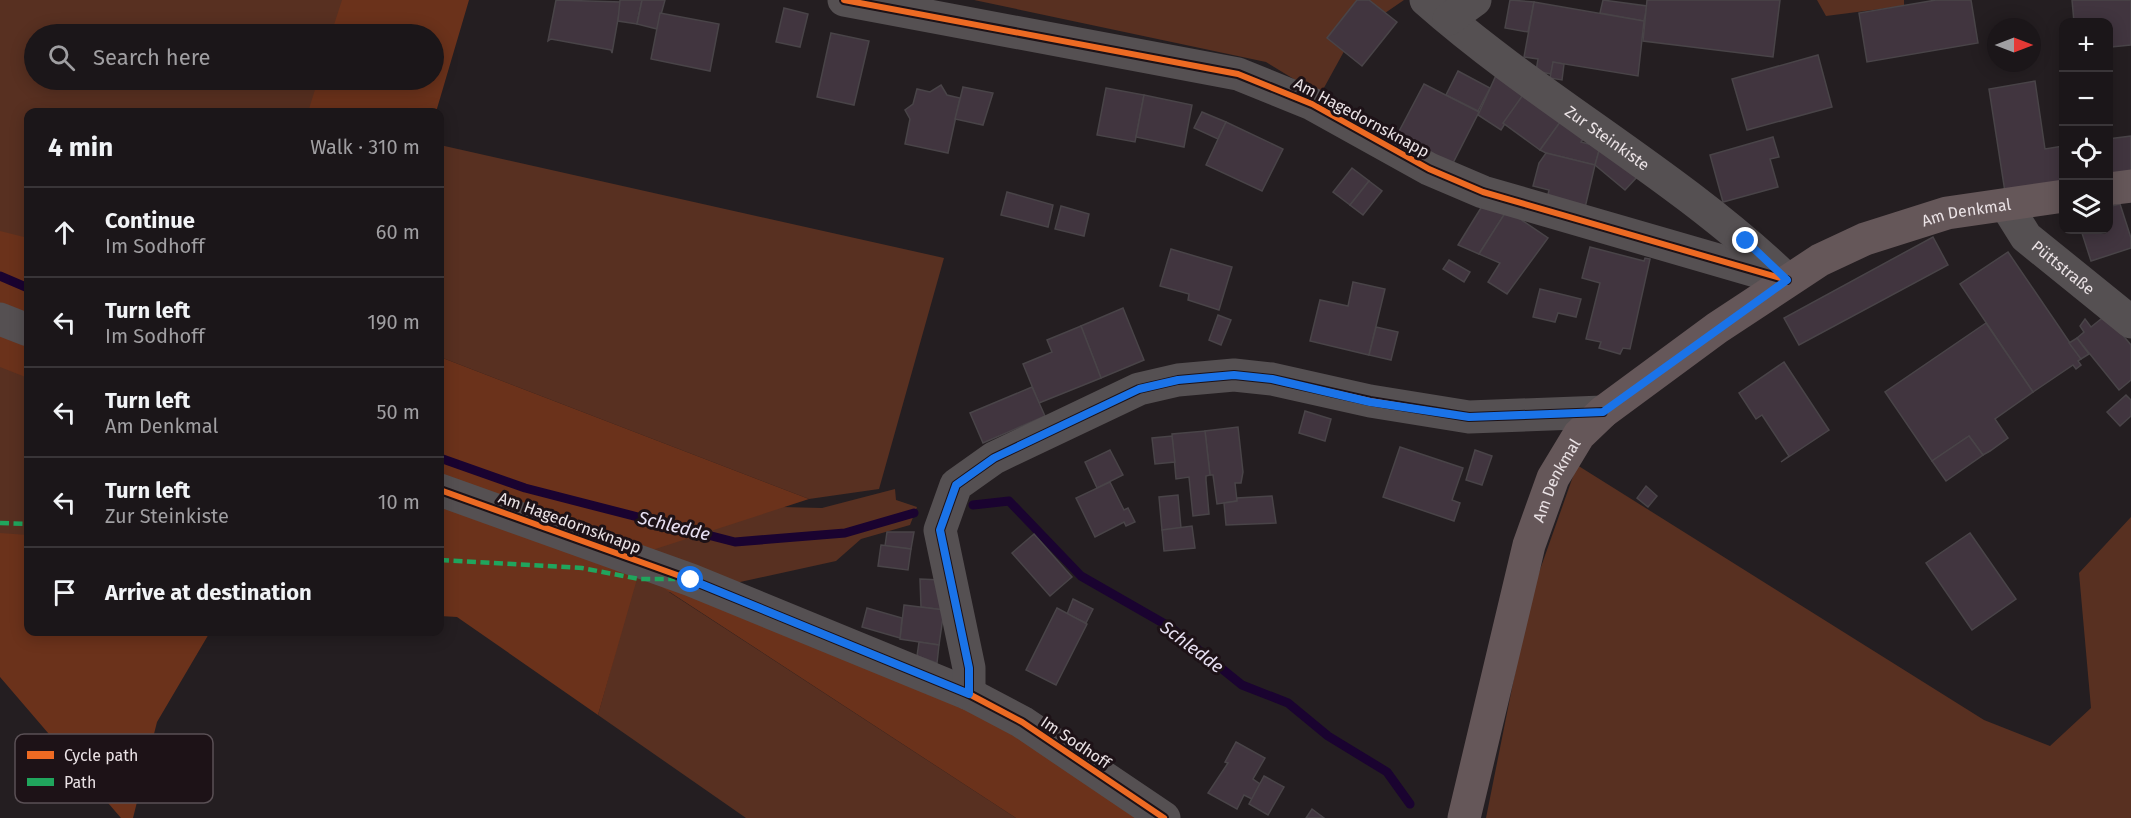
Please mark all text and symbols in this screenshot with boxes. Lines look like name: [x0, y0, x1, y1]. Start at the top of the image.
north arrow: [1987, 18, 2041, 72]
map controls: [2059, 18, 2113, 234]
button: +: [2059, 18, 2113, 72]
search box: [24, 24, 444, 90]
icon: search: [45, 41, 78, 74]
text: Search here: [93, 44, 211, 71]
button: −: [2059, 72, 2113, 126]
street label: Am Hagedornsknapp: [1291, 74, 1433, 161]
street label: Zur Steinkiste: [1561, 102, 1653, 175]
button: locate: [2059, 126, 2113, 180]
text: 4 min: [48, 132, 113, 163]
text: Walk · 310 m: [310, 135, 420, 159]
button: layers: [2059, 180, 2113, 234]
street label: Am Denkmal: [1919, 195, 2012, 231]
text: Continue: [105, 207, 195, 234]
icon: ahead: [48, 216, 81, 249]
text: 60 m: [376, 220, 420, 244]
route end: [1732, 227, 1758, 253]
text: Im Sodhoff: [105, 234, 205, 258]
street label: Püttstraße: [2028, 237, 2099, 299]
text: Turn left: [105, 297, 190, 324]
icon: left: [48, 306, 81, 339]
text: 190 m: [367, 310, 420, 334]
text: Im Sodhoff: [105, 324, 205, 348]
text: Turn left: [105, 387, 190, 414]
icon: left: [48, 396, 81, 429]
text: 50 m: [376, 400, 420, 424]
text: Am Denkmal: [105, 414, 218, 438]
street label: Am Denkmal: [1529, 435, 1585, 525]
text: Turn left: [105, 477, 190, 504]
icon: left: [48, 486, 81, 519]
street label: Am Hagedornsknapp: [496, 488, 644, 557]
text: 10 m: [378, 490, 420, 514]
text: Zur Steinkiste: [105, 504, 229, 528]
water label: Schledde: [635, 506, 712, 546]
route start: [677, 566, 703, 592]
icon: arrive: [48, 576, 81, 609]
text: Arrive at destination: [105, 579, 312, 606]
water label: Schledde: [1155, 616, 1228, 678]
street label: Im Sodhoff: [1037, 712, 1115, 774]
legend: [15, 734, 213, 803]
text: Cycle path: [64, 746, 138, 765]
text: Path: [64, 773, 96, 792]

